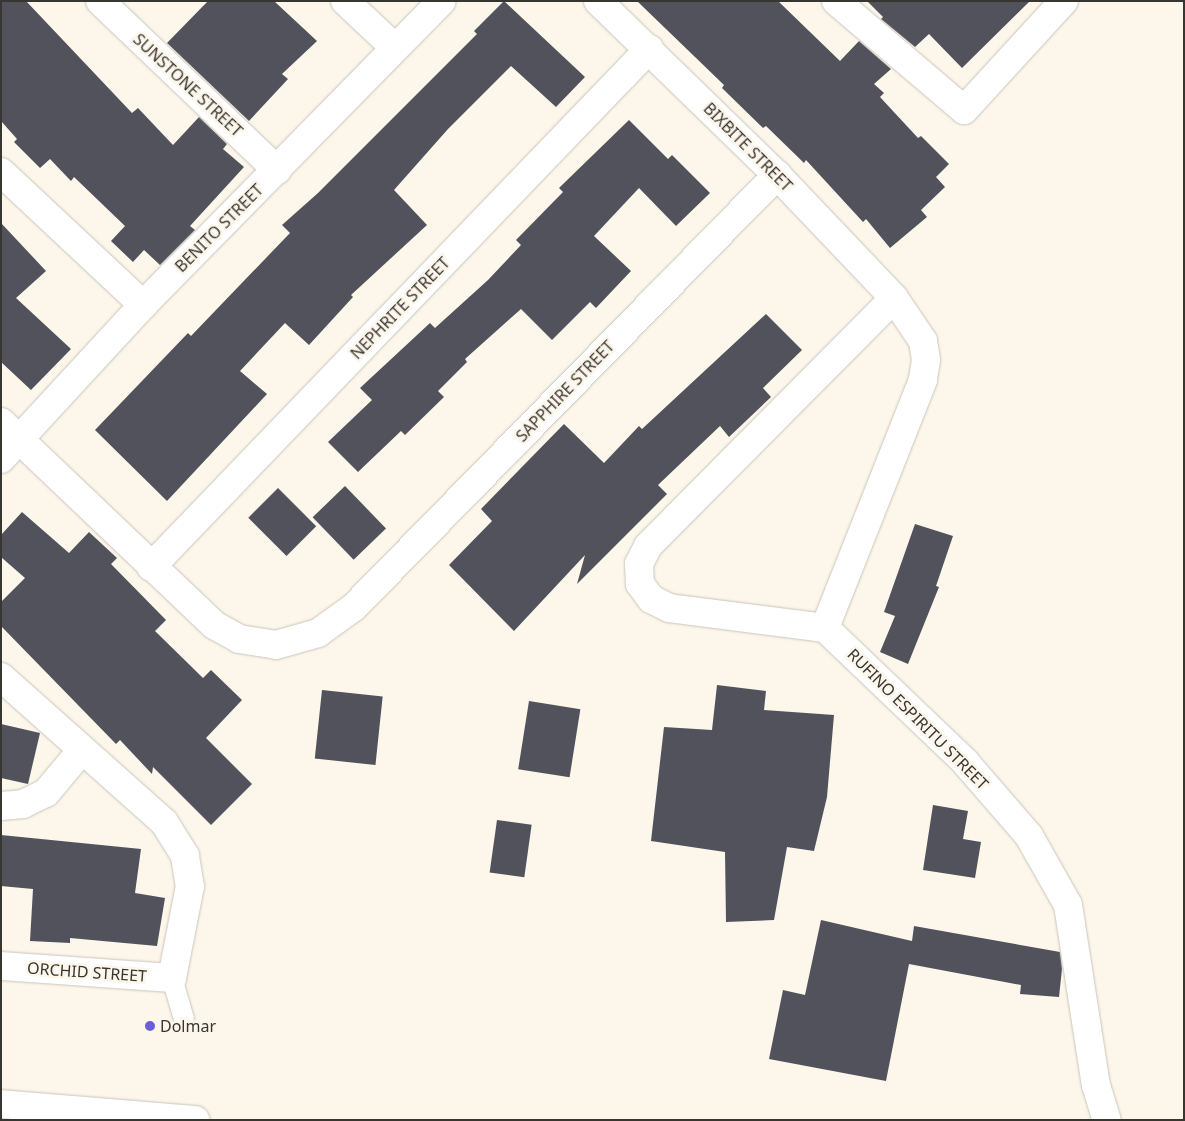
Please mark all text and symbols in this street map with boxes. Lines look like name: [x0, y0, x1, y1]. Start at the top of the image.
street label: SUNSTONE STREET: [130, 30, 246, 140]
street label: BIXBITE STREET: [700, 99, 796, 195]
street label: BENITO STREET: [171, 180, 267, 276]
street label: NEPHRITE STREET: [346, 253, 454, 363]
street label: SAPPHIRE STREET: [512, 337, 618, 445]
street label: RUFINO ESPIRITU STREET: [844, 645, 992, 793]
street label: ORCHID STREET: [26, 958, 148, 986]
place label: Dolmar: [160, 1016, 216, 1036]
marker: Dolmar: [144, 1020, 156, 1032]

